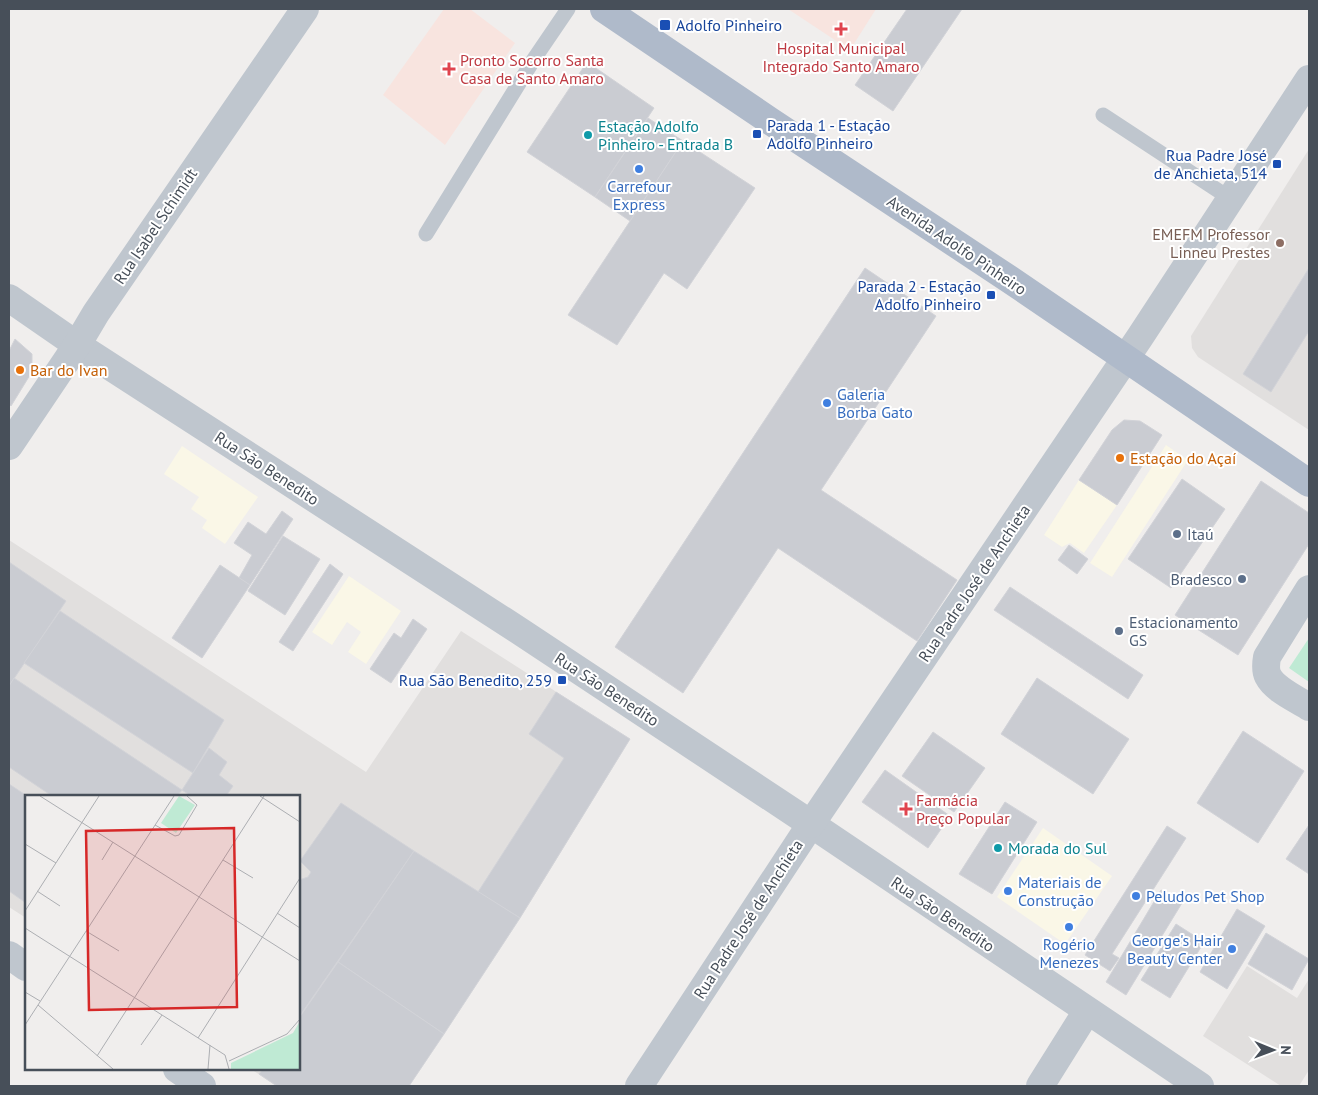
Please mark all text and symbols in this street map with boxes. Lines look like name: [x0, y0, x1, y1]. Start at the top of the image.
place label: Adolfo Pinheiro: [676, 15, 782, 35]
marker: Adolfo Pinheiro: [658, 18, 672, 32]
marker: Hospital Municipal Integrado Santo Amaro: [834, 22, 848, 36]
place label: Hospital Municipal Integrado Santo Amaro: [762, 38, 920, 76]
place label: Pronto Socorro Santa Casa de Santo Amaro: [460, 50, 604, 88]
marker: Pronto Socorro Santa Casa de Santo Amaro: [442, 62, 456, 76]
place label: Parada 1 - Estação Adolfo Pinheiro: [767, 115, 890, 153]
place label: Estação Adolfo Pinheiro - Entrada B: [598, 116, 733, 154]
marker: Parada 1 - Estação Adolfo Pinheiro: [751, 128, 763, 140]
marker: Estação Adolfo Pinheiro - Entrada B: [582, 129, 594, 141]
place label: Rua Padre José de Anchieta, 514: [1154, 145, 1267, 183]
marker: Rua Padre José de Anchieta, 514: [1271, 158, 1283, 170]
marker: Carrefour Express: [633, 163, 645, 175]
street label: Rua Isabel Schimidt: [109, 164, 201, 288]
place label: Carrefour Express: [607, 176, 671, 214]
street label: Avenida Adolfo Pinheiro: [883, 191, 1031, 299]
place label: EMEFM Professor Linneu Prestes: [1152, 224, 1271, 262]
marker: EMEFM Professor Linneu Prestes: [1274, 237, 1286, 249]
place label: Parada 2 - Estação Adolfo Pinheiro: [858, 276, 981, 314]
marker: Parada 2 - Estação Adolfo Pinheiro: [985, 289, 997, 301]
place label: Bar do Ivan: [30, 360, 108, 380]
marker: Bar do Ivan: [14, 364, 26, 376]
place label: Galeria Borba Gato: [837, 384, 913, 422]
marker: Galeria Borba Gato: [821, 397, 833, 409]
street label: Rua São Benedito: [211, 427, 323, 509]
place label: Estação do Açaí: [1130, 448, 1236, 468]
marker: Estação do Açaí: [1114, 452, 1126, 464]
street label: Rua Padre José de Anchieta: [914, 500, 1034, 666]
place label: Itaú: [1187, 524, 1214, 544]
marker: Itaú: [1171, 528, 1183, 540]
place label: Bradesco: [1170, 569, 1232, 589]
marker: Bradesco: [1236, 573, 1248, 585]
place label: Estacionamento GS: [1129, 612, 1238, 650]
marker: Estacionamento GS: [1113, 625, 1125, 637]
street label: Rua São Benedito: [551, 648, 663, 730]
place label: Rua São Benedito, 259: [399, 670, 552, 690]
marker: Rua São Benedito, 259: [556, 674, 568, 686]
place label: Farmácia Preço Popular: [916, 790, 1010, 828]
inset map: [25, 795, 300, 1070]
marker: Farmácia Preço Popular: [900, 803, 912, 815]
street label: Rua Padre José de Anchieta: [689, 836, 807, 1002]
place label: Morada do Sul: [1008, 838, 1107, 858]
marker: Morada do Sul: [992, 842, 1004, 854]
street label: Rua São Benedito: [887, 872, 999, 956]
place label: Materiais de Construção: [1018, 872, 1102, 910]
marker: Materiais de Construção: [1002, 885, 1014, 897]
place label: Peludos Pet Shop: [1146, 886, 1265, 906]
marker: Peludos Pet Shop: [1130, 890, 1142, 902]
marker: Rogério Menezes: [1063, 921, 1075, 933]
place label: George's Hair Beauty Center: [1127, 930, 1223, 968]
place label: Rogério Menezes: [1039, 934, 1099, 972]
marker: George's Hair Beauty Center: [1226, 943, 1238, 955]
north arrow: [1248, 1025, 1298, 1075]
text: N: [1277, 1045, 1295, 1055]

